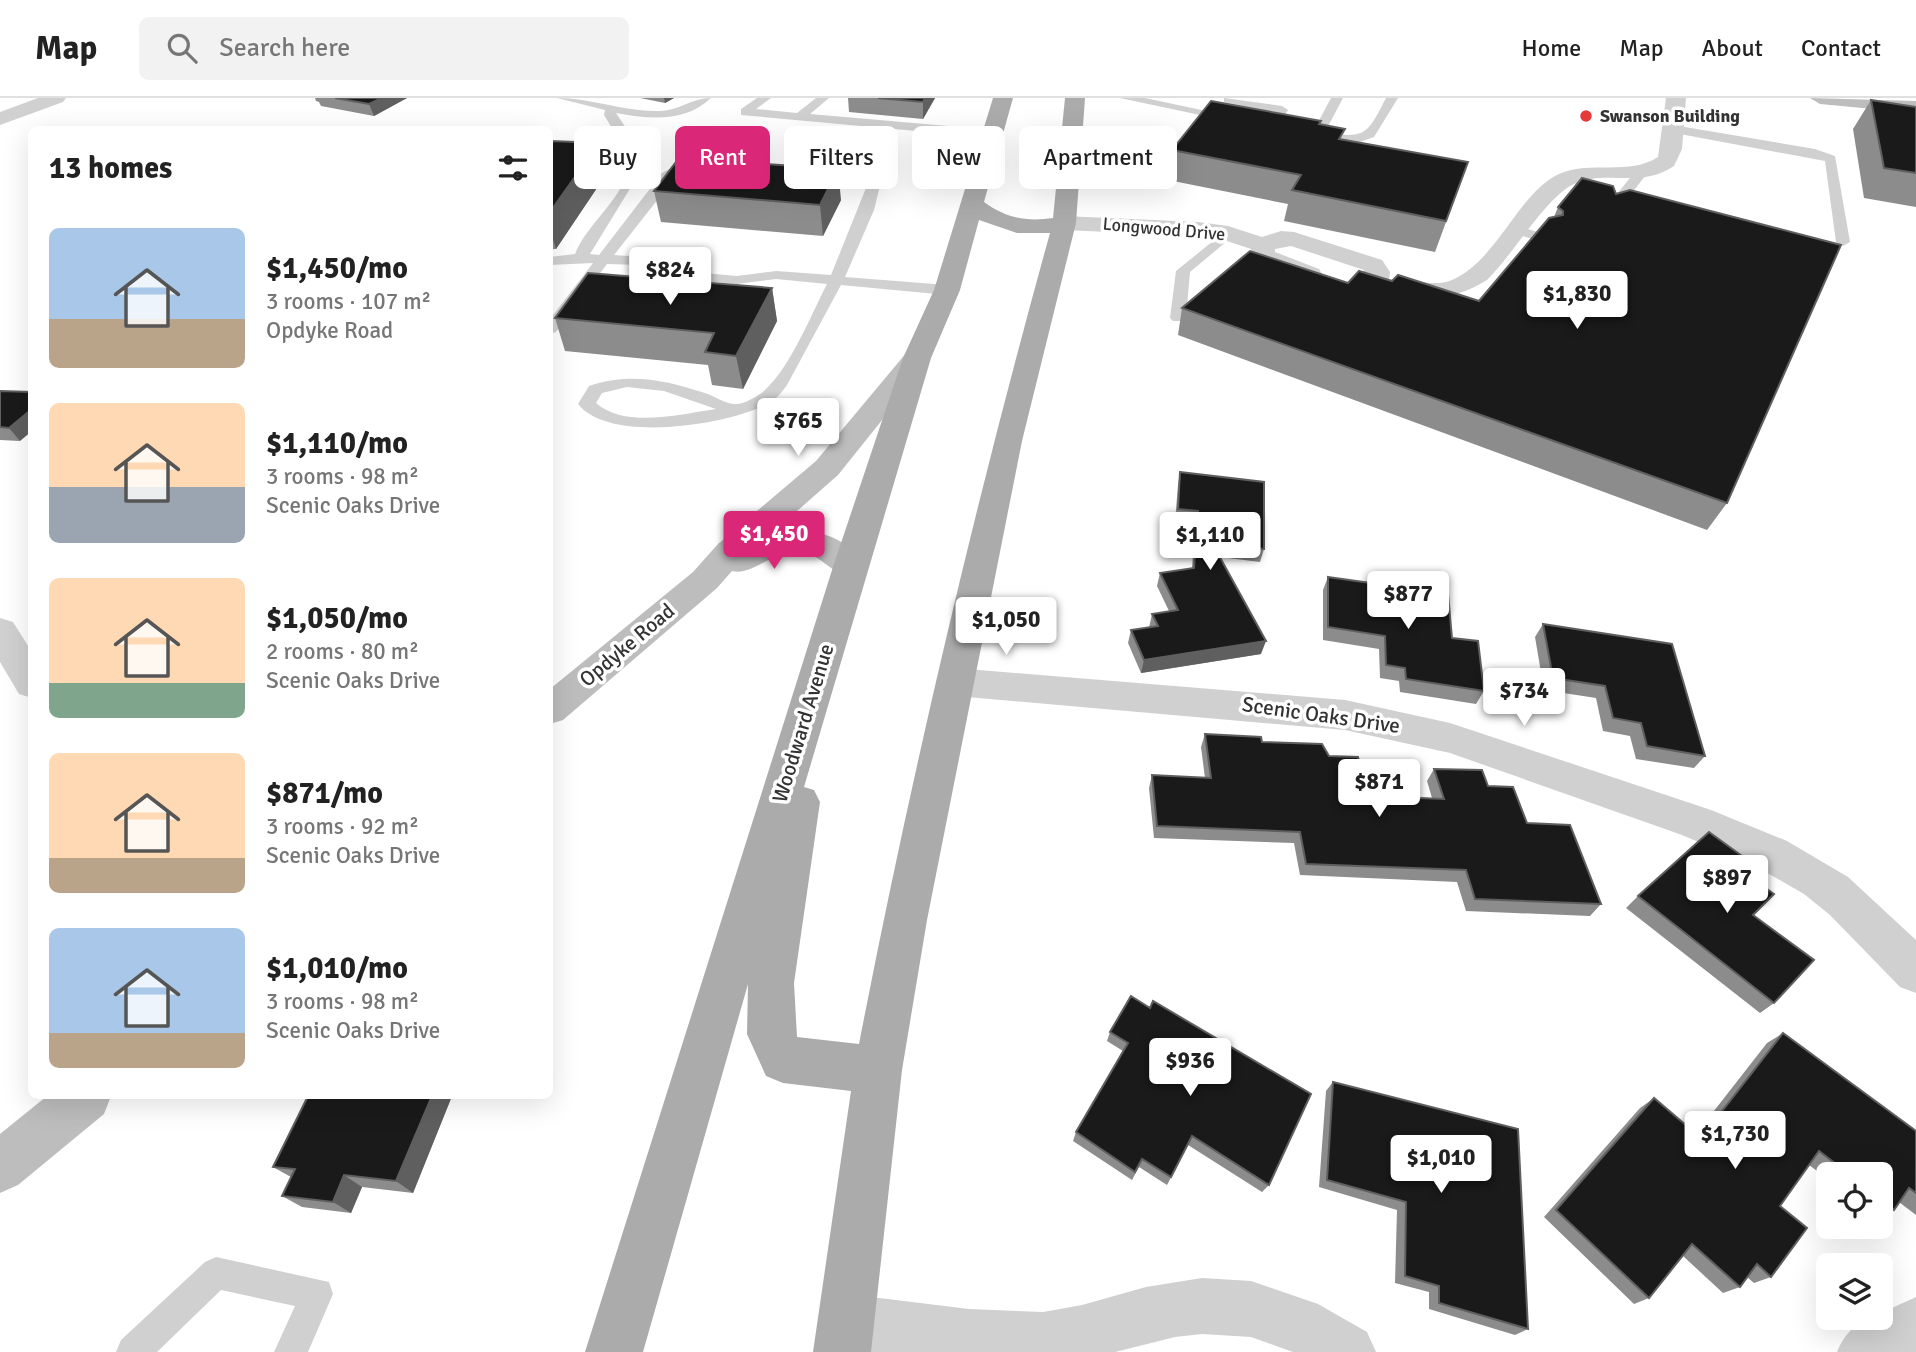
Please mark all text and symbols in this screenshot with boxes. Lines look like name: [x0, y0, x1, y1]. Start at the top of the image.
search box: [139, 17, 629, 80]
text: Map: [35, 28, 97, 69]
icon: search: [163, 29, 201, 67]
text: Search here: [219, 32, 350, 64]
text: Home: [1521, 33, 1581, 63]
text: Map: [1619, 33, 1664, 63]
text: About: [1702, 33, 1763, 63]
text: Contact: [1801, 33, 1881, 63]
place label: Swanson Building: [1600, 105, 1740, 127]
marker: Swanson Building: [1578, 108, 1594, 124]
chip: Buy: [574, 126, 661, 189]
chip: Rent: [675, 126, 770, 189]
chip: Filters: [784, 126, 898, 189]
chip: New: [912, 126, 1005, 189]
chip: Apartment: [1019, 126, 1177, 189]
icon: filters: [494, 149, 532, 187]
text: 13 homes: [49, 150, 172, 187]
street label: Longwood Drive: [1102, 213, 1226, 245]
pin: $824: [629, 248, 711, 307]
text: $1,450/mo: [266, 250, 408, 287]
text: $824: [645, 255, 695, 284]
icon: home: [105, 256, 189, 340]
pin: $1,830: [1520, 272, 1634, 331]
text: $1,830: [1543, 279, 1611, 308]
text: 3 rooms · 107 m²: [266, 287, 431, 316]
text: Opdyke Road: [266, 316, 393, 345]
pin: $765: [757, 398, 839, 458]
text: $765: [773, 406, 823, 435]
text: $1,110/mo: [266, 425, 408, 462]
icon: home: [105, 431, 189, 515]
text: 3 rooms · 98 m²: [266, 462, 419, 491]
text: Scenic Oaks Drive: [266, 491, 440, 520]
pin: $1,450: [717, 512, 831, 571]
pin: $1,110: [1153, 512, 1267, 572]
text: $1,450: [740, 519, 808, 548]
text: $1,110: [1176, 520, 1244, 549]
pin: $877: [1367, 572, 1449, 631]
text: $877: [1383, 579, 1433, 608]
street label: Opdyke Road: [574, 598, 680, 692]
pin: $1,050: [949, 598, 1063, 657]
text: $1,050/mo: [266, 600, 408, 637]
text: $1,050: [972, 605, 1040, 634]
icon: home: [105, 606, 189, 690]
text: 2 rooms · 80 m²: [266, 637, 419, 666]
street label: Woodward Avenue: [767, 641, 839, 805]
text: Scenic Oaks Drive: [266, 666, 440, 695]
pin: $734: [1483, 668, 1565, 728]
text: $734: [1499, 676, 1549, 705]
street label: Scenic Oaks Drive: [1240, 691, 1402, 739]
pin: $871: [1338, 760, 1420, 819]
text: $871: [1354, 767, 1404, 796]
text: $871/mo: [266, 775, 383, 812]
icon: home: [105, 781, 189, 865]
text: 3 rooms · 92 m²: [266, 812, 419, 841]
text: Scenic Oaks Drive: [266, 841, 440, 870]
pin: $897: [1686, 856, 1768, 915]
text: $897: [1702, 863, 1752, 892]
text: $1,010/mo: [266, 950, 408, 987]
icon: home: [105, 956, 189, 1040]
text: 3 rooms · 98 m²: [266, 987, 419, 1016]
text: Scenic Oaks Drive: [266, 1016, 440, 1045]
pin: $936: [1149, 1038, 1231, 1098]
text: $936: [1165, 1046, 1215, 1075]
pin: $1,730: [1678, 1112, 1792, 1171]
text: $1,730: [1701, 1119, 1769, 1148]
pin: $1,010: [1384, 1136, 1498, 1195]
text: $1,010: [1407, 1143, 1475, 1172]
map controls: [1816, 1162, 1893, 1330]
button: locate: [1816, 1162, 1893, 1239]
button: layers: [1816, 1253, 1893, 1330]

